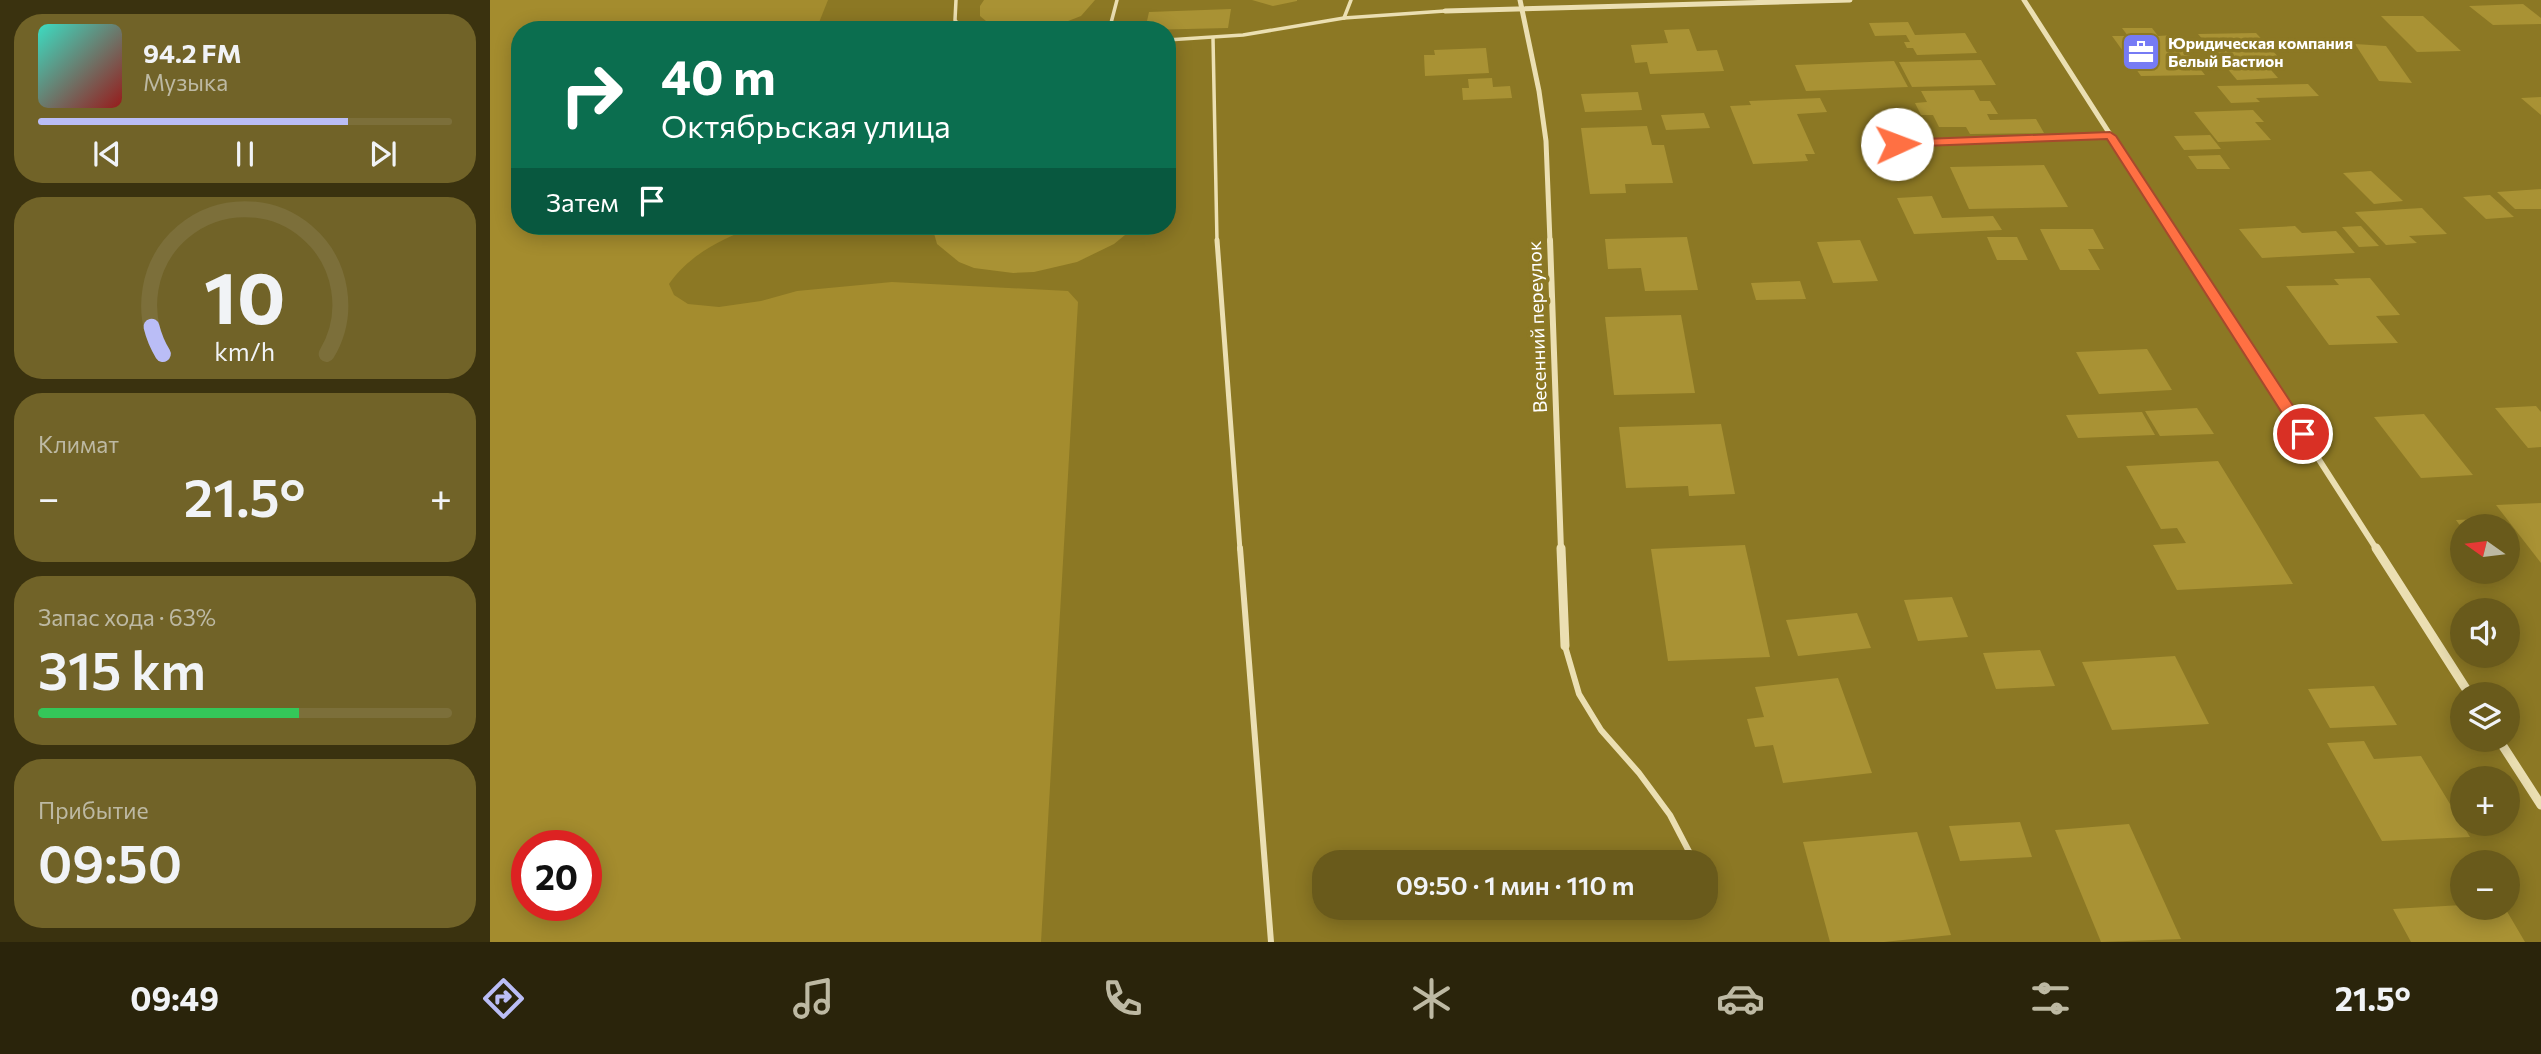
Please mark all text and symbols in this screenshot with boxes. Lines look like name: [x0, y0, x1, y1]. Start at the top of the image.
office icon: Юридическая компания Белый Бастион: [2120, 31, 2162, 73]
place label: Юридическая компания Белый Бастион: [2168, 33, 2353, 70]
text: 94.2 FM: [143, 37, 242, 68]
text: 40 m: [661, 45, 776, 105]
icon: right: [546, 49, 637, 140]
text: Музыка: [143, 68, 228, 96]
text: Октябрьская улица: [661, 105, 951, 145]
position arrow: [1860, 107, 1934, 181]
icon: previous: [88, 135, 126, 173]
icon: pause: [226, 135, 264, 173]
icon: next: [364, 135, 402, 173]
icon: arrive: [633, 182, 671, 220]
text: Затем: [546, 186, 619, 217]
street label: Весенний переулок: [1522, 241, 1551, 413]
text: 10: [204, 250, 286, 339]
text: km/h: [215, 336, 275, 366]
pin: [2273, 404, 2333, 464]
icon: arrive: [2284, 415, 2322, 453]
text: Климат: [38, 430, 119, 458]
text: 21.5°: [184, 464, 305, 528]
text: −: [38, 473, 60, 520]
text: +: [430, 473, 452, 520]
north arrow: [2450, 514, 2520, 584]
map controls: [2450, 514, 2520, 920]
button: sound: [2450, 598, 2520, 668]
text: Запас хода · 63%: [38, 603, 216, 631]
text: 315 km: [38, 637, 206, 701]
button: layers: [2450, 682, 2520, 752]
button: +: [2450, 766, 2520, 836]
text: Прибытие: [38, 796, 149, 824]
text: 09:50: [38, 830, 182, 894]
speed limit sign: 20: [511, 830, 602, 921]
button: −: [2450, 850, 2520, 920]
text: 09:50 · 1 мин · 110 m: [1396, 869, 1634, 900]
icon: directions: [479, 974, 528, 1023]
icon: music: [789, 974, 838, 1023]
icon: phone: [1098, 974, 1147, 1023]
icon: climate: [1407, 974, 1456, 1023]
icon: car: [1716, 974, 1765, 1023]
icon: filters: [2026, 974, 2075, 1023]
text: 09:49: [130, 978, 219, 1018]
text: 21.5°: [2335, 978, 2411, 1018]

